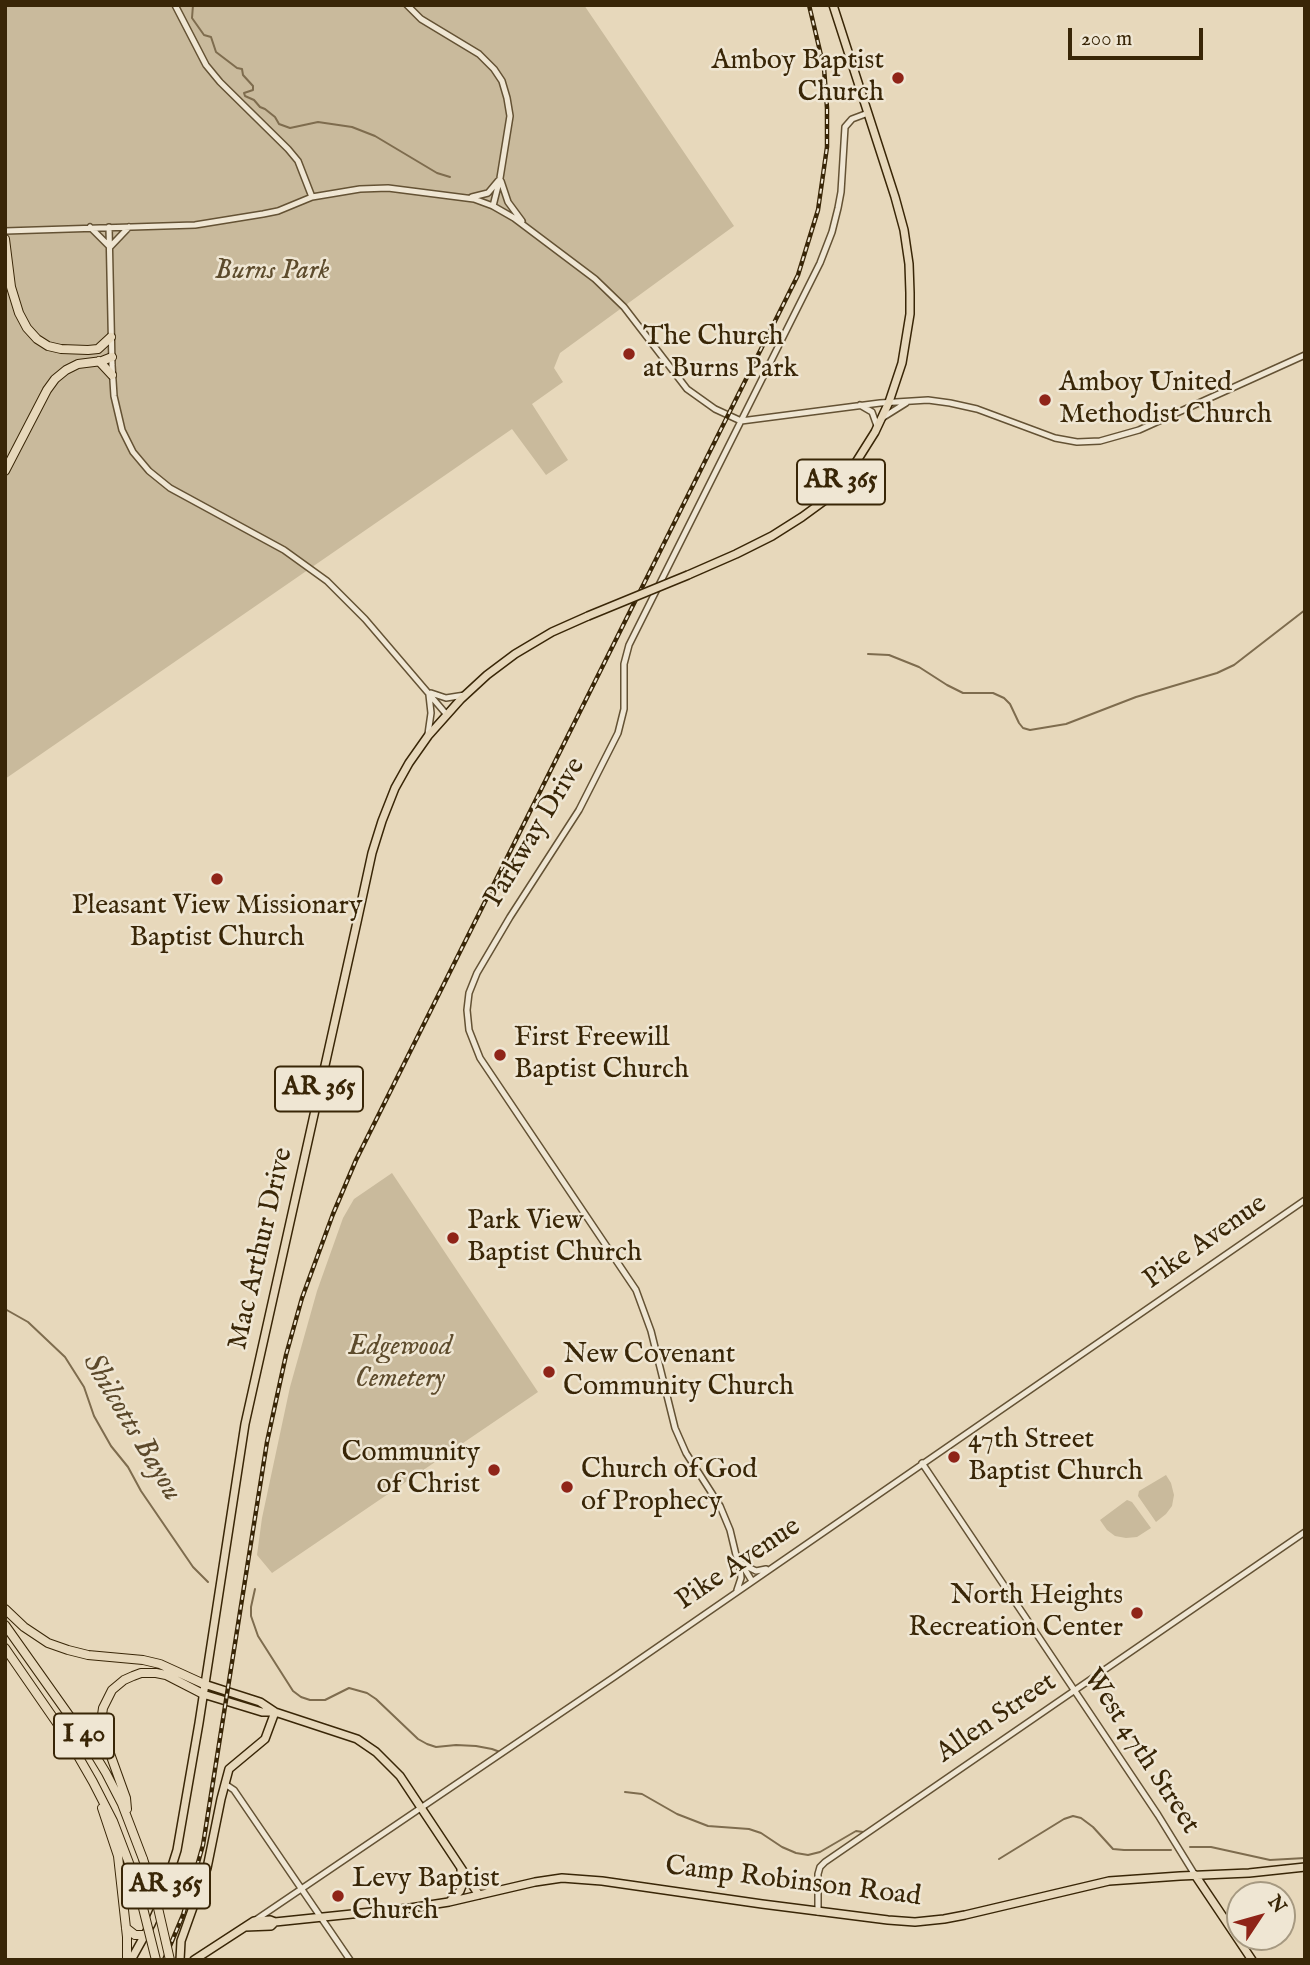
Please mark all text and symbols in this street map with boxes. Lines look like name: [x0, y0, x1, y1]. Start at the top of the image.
scale bar: [1072, 14, 1207, 58]
text: 200 m: [1081, 26, 1132, 53]
place label: Amboy Baptist Church: [711, 45, 884, 111]
marker: Amboy Baptist Church: [890, 70, 906, 86]
park label: Burns Park: [214, 255, 330, 289]
place label: The Church at Burns Park: [643, 321, 798, 387]
marker: The Church at Burns Park: [621, 346, 637, 362]
place label: Amboy United Methodist Church: [1059, 367, 1272, 433]
marker: Amboy United Methodist Church: [1037, 392, 1053, 408]
road number: AR 365: [797, 460, 885, 504]
street label: Parkway Drive: [478, 752, 594, 914]
marker: Pleasant View Missionary Baptist Church: [209, 871, 225, 887]
place label: Pleasant View Missionary Baptist Church: [71, 890, 363, 956]
place label: First Freewill Baptist Church: [514, 1022, 689, 1088]
marker: First Freewill Baptist Church: [492, 1047, 508, 1063]
road number: AR 365: [275, 1066, 363, 1112]
street label: Mac Arthur Drive: [222, 1145, 302, 1353]
street label: Pike Avenue: [1138, 1188, 1274, 1298]
place label: Park View Baptist Church: [467, 1205, 642, 1271]
marker: Park View Baptist Church: [445, 1230, 461, 1246]
park label: Edgewood Cemetery: [348, 1331, 452, 1397]
place label: New Covenant Community Church: [563, 1339, 794, 1405]
water label: Shilcotts Bayou: [73, 1348, 189, 1508]
marker: New Covenant Community Church: [541, 1364, 557, 1380]
place label: 47th Street Baptist Church: [968, 1424, 1143, 1490]
place label: Community of Christ: [342, 1437, 480, 1503]
marker: 47th Street Baptist Church: [946, 1449, 962, 1465]
place label: Church of God of Prophecy: [581, 1454, 757, 1520]
marker: Community of Christ: [486, 1462, 502, 1478]
marker: Church of God of Prophecy: [559, 1479, 575, 1495]
street label: Pike Avenue: [670, 1511, 808, 1619]
place label: North Heights Recreation Center: [908, 1580, 1123, 1646]
marker: North Heights Recreation Center: [1129, 1605, 1145, 1621]
street label: West 47th Street: [1074, 1663, 1206, 1841]
street label: Allen Street: [931, 1667, 1063, 1771]
road number: I 40: [54, 1714, 114, 1758]
street label: Camp Robinson Road: [663, 1851, 923, 1915]
place label: Levy Baptist Church: [352, 1863, 500, 1929]
road number: AR 365: [122, 1864, 210, 1909]
north arrow: [1226, 1881, 1296, 1951]
marker: Levy Baptist Church: [330, 1888, 346, 1904]
text: N: [1262, 1891, 1291, 1919]

